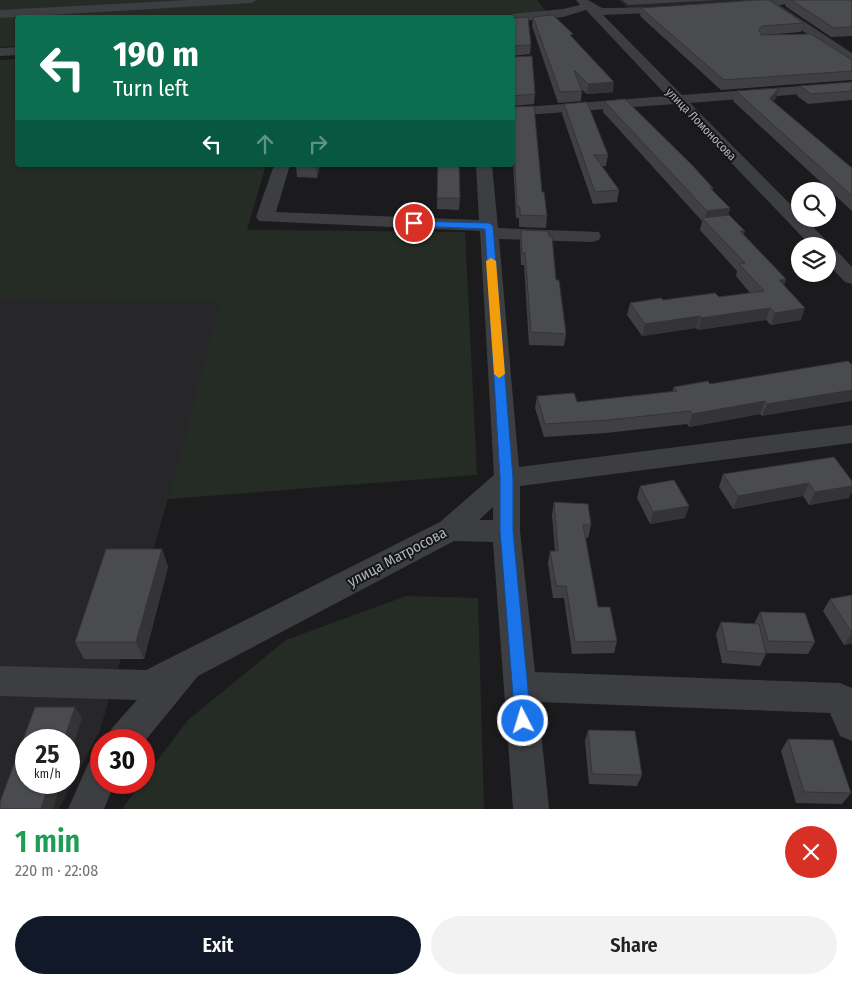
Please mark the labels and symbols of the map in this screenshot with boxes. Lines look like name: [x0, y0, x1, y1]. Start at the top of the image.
street label: улица Ломоносова: [663, 85, 739, 163]
pin: [393, 202, 435, 244]
street label: улица Матросова: [344, 523, 450, 591]
position arrow: [496, 694, 548, 746]
speed limit sign: 30: [90, 729, 155, 794]

